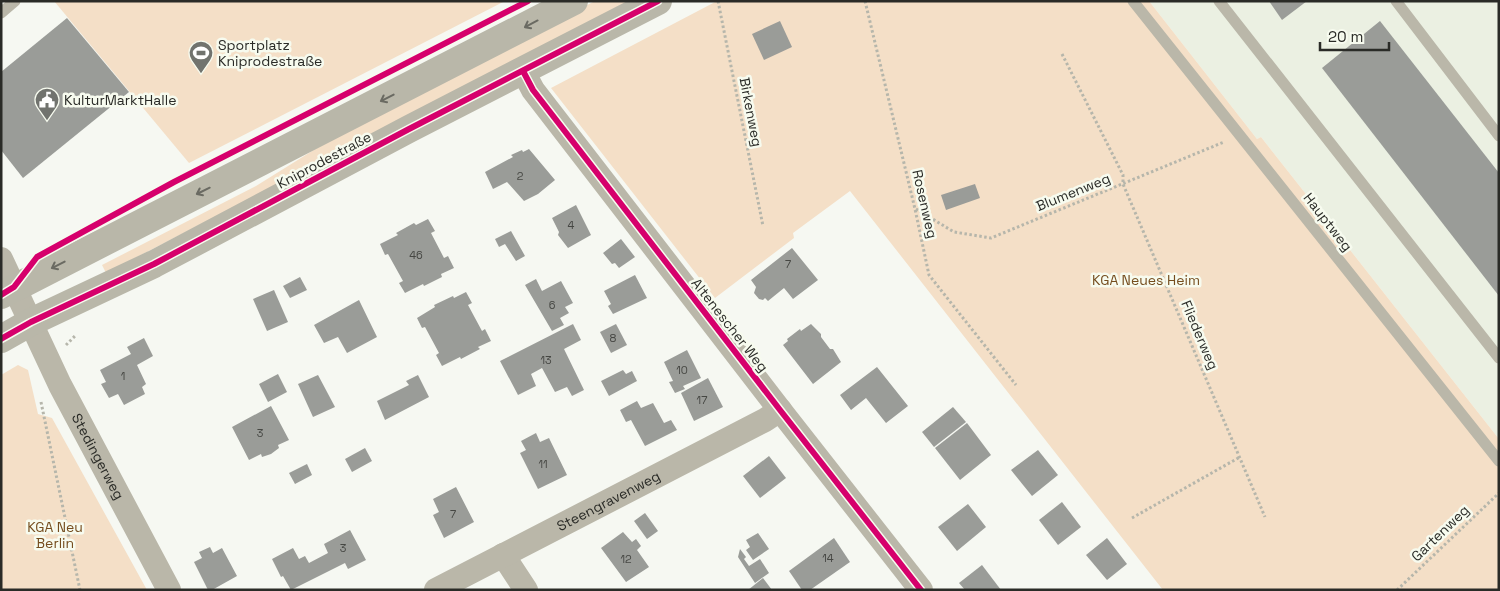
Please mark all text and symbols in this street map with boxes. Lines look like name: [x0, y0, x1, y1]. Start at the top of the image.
one-way arrow: [524, 19, 539, 29]
scale bar: [1320, 20, 1389, 52]
text: 20 m: [1328, 27, 1363, 46]
place label: Sportplatz Kniprodestraße: [218, 36, 322, 70]
sports icon: Sportplatz Kniprodestraße: [188, 40, 214, 74]
street label: Birkenweg: [735, 76, 767, 148]
public building icon: KulturMarktHalle: [34, 87, 60, 121]
place label: KulturMarktHalle: [64, 91, 176, 109]
one-way arrow: [379, 93, 394, 103]
street label: Kniprodestraße: [274, 128, 374, 192]
street label: Rosenweg: [908, 168, 942, 240]
house number: 2: [517, 169, 524, 183]
street label: Blumenweg: [1033, 169, 1113, 215]
one-way arrow: [196, 187, 211, 196]
street label: Hauptweg: [1300, 189, 1356, 255]
house number: 4: [568, 218, 575, 232]
house number: 46: [409, 248, 423, 262]
house number: 7: [785, 257, 791, 271]
one-way arrow: [51, 260, 66, 270]
park label: KGA Neues Heim: [1092, 271, 1200, 289]
street label: Altenescher Weg: [688, 274, 772, 376]
house number: 6: [549, 298, 556, 312]
street label: Fliederweg: [1177, 298, 1223, 372]
house number: 8: [610, 331, 617, 345]
house number: 13: [540, 353, 552, 367]
house number: 10: [676, 363, 688, 377]
house number: 1: [121, 369, 125, 383]
house number: 17: [697, 393, 707, 407]
street label: Stedingerweg: [68, 410, 128, 503]
house number: 3: [257, 426, 264, 440]
house number: 11: [538, 457, 548, 471]
street label: Steengravenweg: [554, 467, 663, 535]
street label: Gartenweg: [1407, 501, 1473, 565]
house number: 7: [450, 507, 456, 521]
park label: KGA Neu Berlin: [27, 518, 83, 552]
house number: 3: [340, 541, 347, 555]
house number: 14: [822, 551, 834, 565]
house number: 12: [620, 552, 632, 566]

